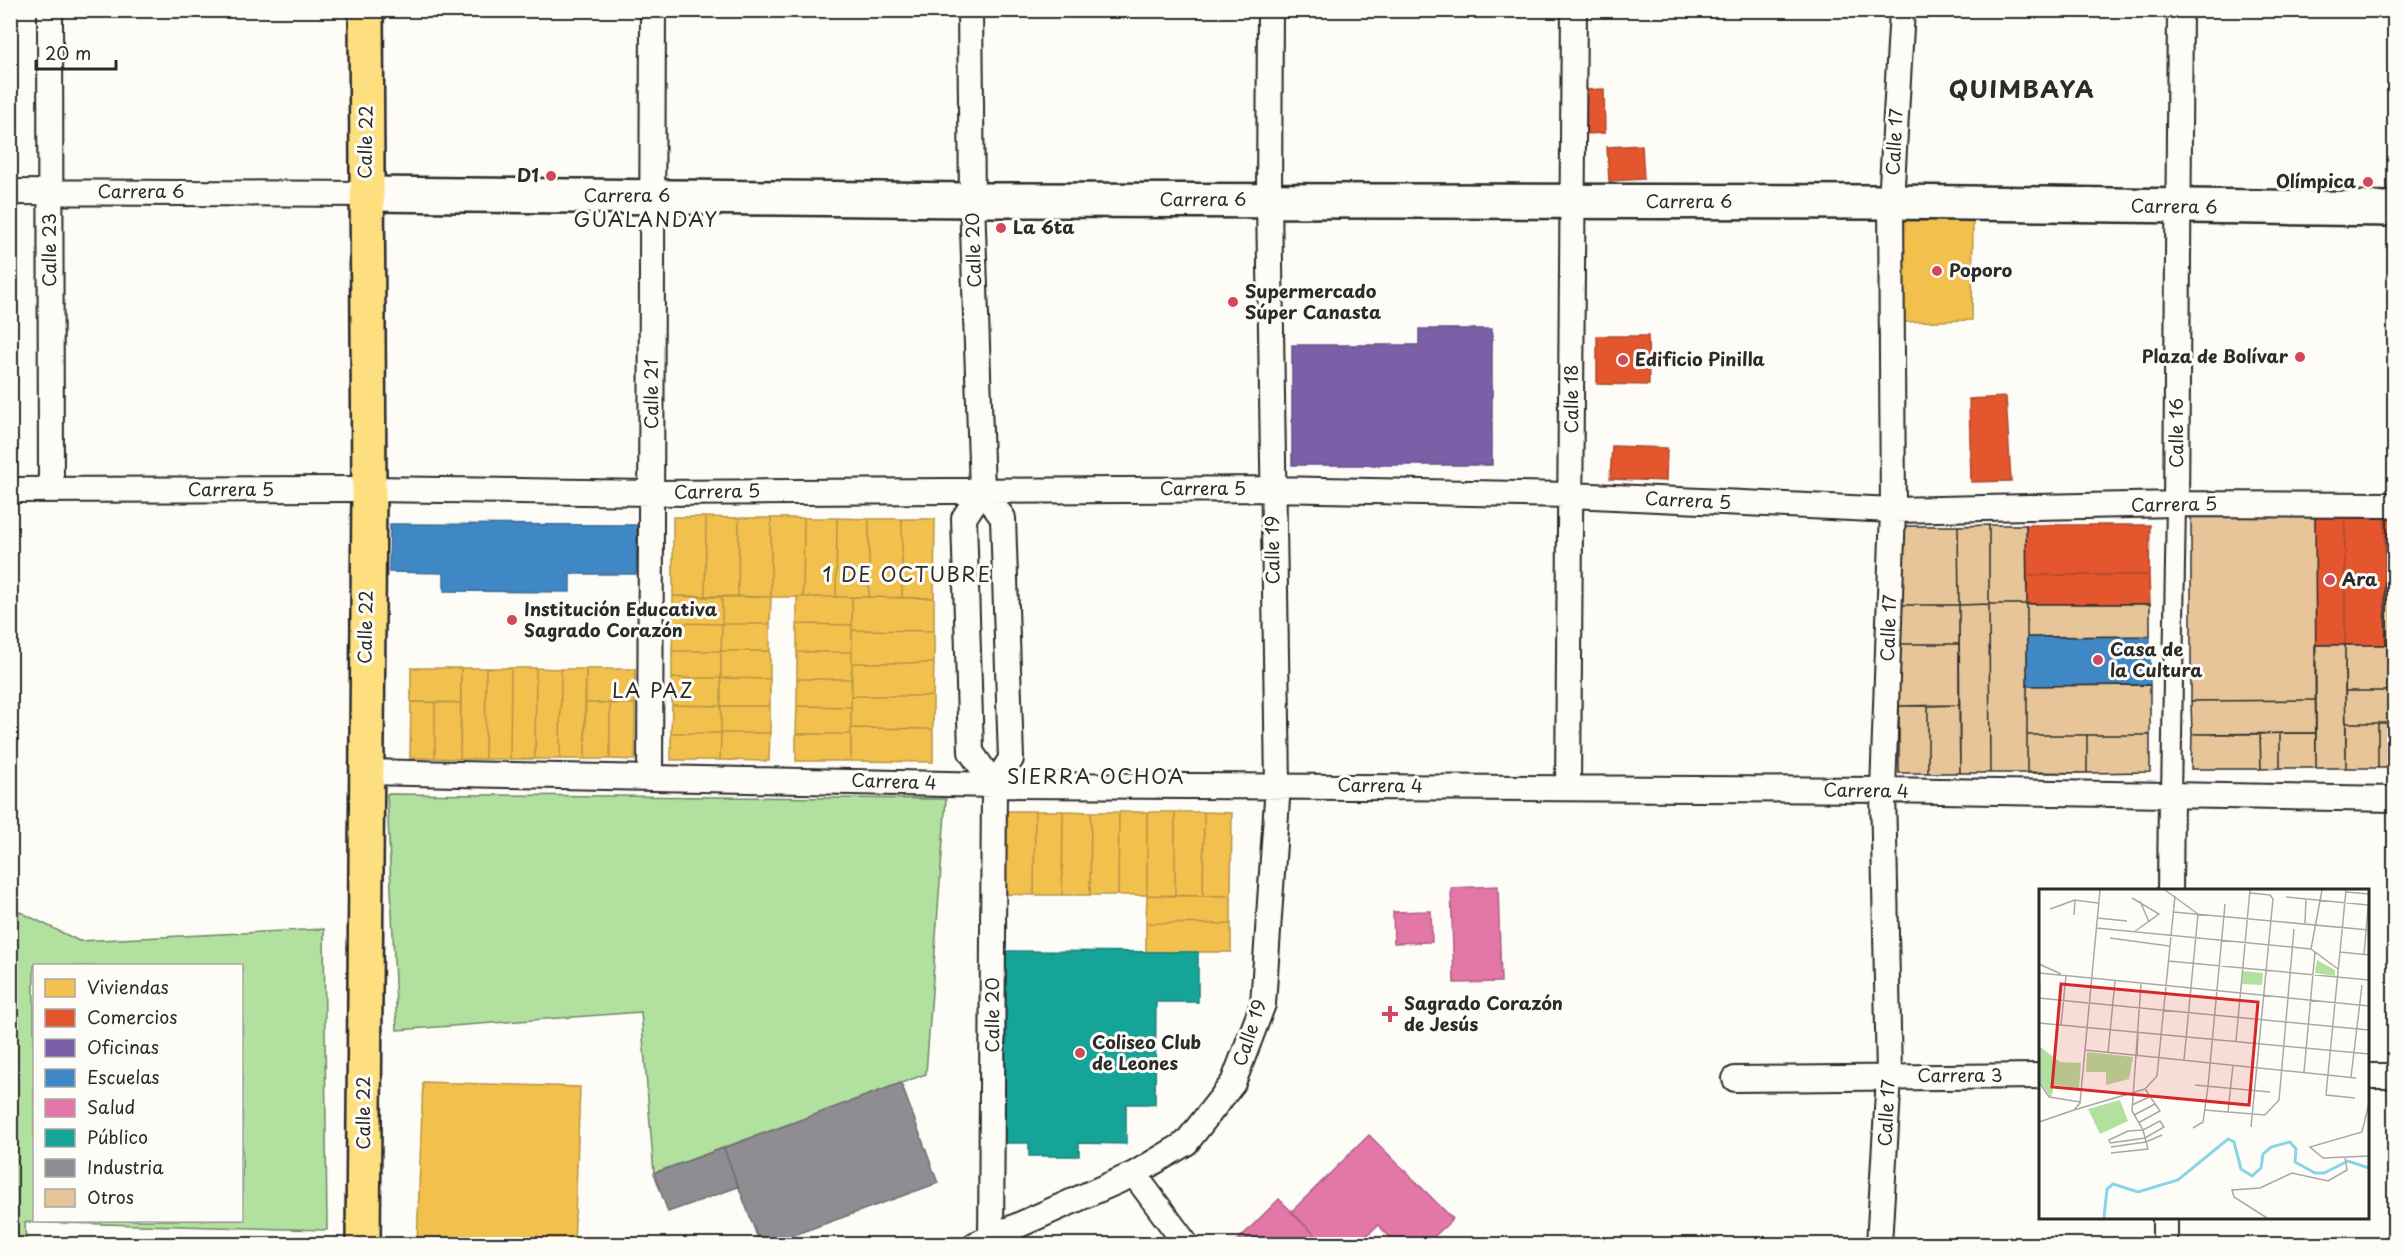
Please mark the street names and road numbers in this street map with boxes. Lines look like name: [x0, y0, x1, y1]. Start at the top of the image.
street label: Calle 22: [350, 105, 379, 179]
street label: Calle 17: [1878, 107, 1909, 176]
street label: Carrera 6: [98, 177, 184, 204]
street label: Carrera 6: [584, 181, 670, 208]
street label: Carrera 6: [1160, 185, 1246, 212]
street label: Carrera 6: [1646, 187, 1732, 214]
street label: Carrera 6: [2130, 191, 2218, 220]
street label: Calle 20: [958, 212, 987, 288]
street label: Calle 23: [35, 213, 62, 287]
street label: Calle 21: [637, 359, 664, 429]
street label: Calle 18: [1557, 365, 1584, 433]
street label: Calle 16: [2162, 398, 2189, 468]
street label: Carrera 5: [1160, 474, 1246, 501]
street label: Carrera 5: [188, 475, 274, 502]
street label: Carrera 5: [674, 476, 760, 505]
street label: Carrera 5: [1644, 484, 1732, 515]
street label: Carrera 5: [2131, 489, 2217, 518]
street label: Calle 19: [1257, 515, 1286, 585]
street label: Calle 22: [350, 590, 379, 664]
street label: Calle 17: [1873, 594, 1902, 662]
street label: Carrera 4: [851, 766, 937, 795]
street label: Carrera 4: [1337, 770, 1423, 799]
street label: Carrera 4: [1823, 775, 1909, 804]
street label: Calle 20: [978, 977, 1005, 1053]
street label: Calle 19: [1225, 996, 1272, 1069]
street label: Carrera 3: [1917, 1061, 2003, 1088]
street label: Calle 22: [349, 1076, 376, 1150]
street label: Calle 17: [1870, 1078, 1901, 1147]

